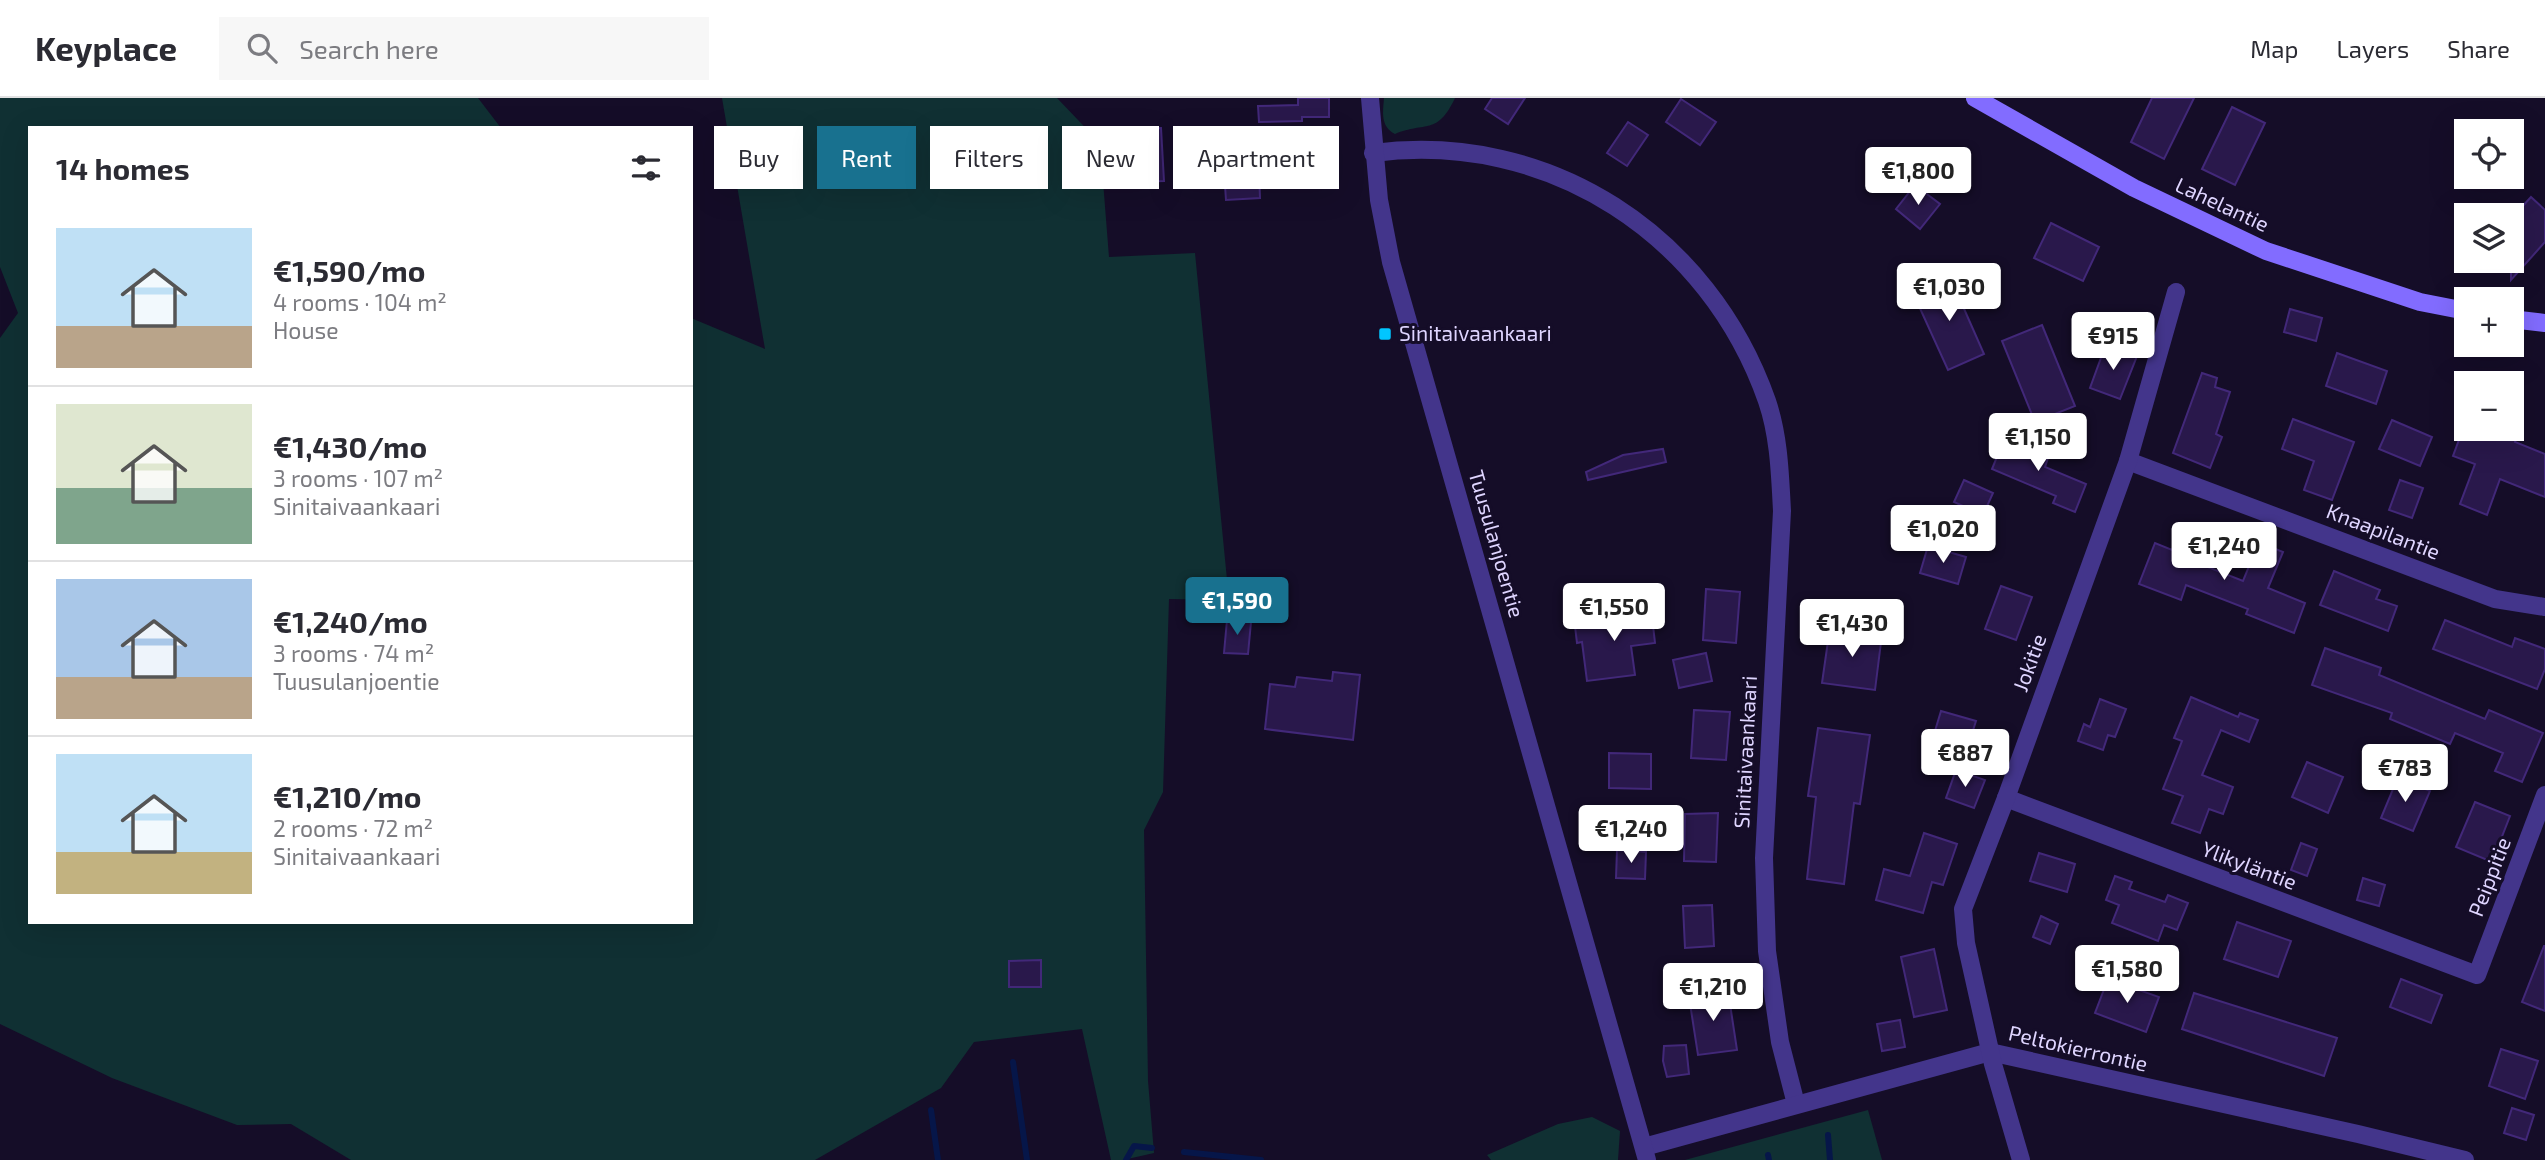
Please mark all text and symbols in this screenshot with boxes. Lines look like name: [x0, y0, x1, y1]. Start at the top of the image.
search box: [219, 17, 709, 80]
text: Keyplace: [35, 28, 177, 68]
icon: search: [243, 29, 281, 67]
text: Search here: [299, 33, 439, 64]
text: Map: [2250, 34, 2298, 63]
text: Layers: [2336, 34, 2409, 63]
text: Share: [2447, 34, 2510, 63]
map controls: [2454, 119, 2524, 441]
button: locate: [2454, 119, 2524, 189]
chip: Buy: [714, 126, 803, 189]
chip: Rent: [817, 126, 916, 189]
chip: Filters: [930, 126, 1048, 189]
chip: New: [1062, 126, 1159, 189]
chip: Apartment: [1173, 126, 1339, 189]
pin: €1,800: [1861, 148, 1975, 207]
icon: filters: [627, 149, 665, 187]
text: 14 homes: [56, 150, 190, 186]
text: €1,800: [1881, 156, 1955, 184]
street label: Lahelantie: [2172, 171, 2273, 236]
button: layers: [2454, 203, 2524, 273]
text: €1,590/mo: [273, 252, 425, 288]
icon: home: [112, 256, 196, 340]
pin: €1,030: [1892, 264, 2006, 323]
text: €1,030: [1913, 272, 1985, 300]
button: +: [2454, 287, 2524, 357]
text: 4 rooms · 104 m²: [273, 288, 447, 316]
pin: €915: [2072, 313, 2154, 372]
text: House: [273, 316, 339, 344]
place label: Sinitaivaankaari: [1399, 320, 1552, 345]
text: €915: [2088, 321, 2138, 349]
marker: Sinitaivaankaari: [1377, 326, 1393, 342]
button: −: [2454, 371, 2524, 441]
pin: €1,150: [1981, 414, 2095, 473]
text: €1,150: [2005, 422, 2071, 450]
text: €1,430/mo: [273, 428, 427, 464]
icon: home: [112, 432, 196, 516]
text: 3 rooms · 107 m²: [273, 464, 443, 492]
street label: Tuusulanjoentie: [1464, 467, 1530, 620]
text: Sinitaivaankaari: [273, 492, 440, 520]
street label: Knaapilantie: [2323, 498, 2444, 564]
pin: €1,020: [1886, 505, 2000, 565]
text: €1,020: [1907, 514, 1979, 542]
pin: €1,240: [2167, 522, 2281, 582]
text: €1,240: [2188, 531, 2260, 559]
pin: €1,590: [1180, 578, 1294, 637]
pin: €1,550: [1557, 584, 1671, 643]
text: €1,590: [1201, 586, 1273, 614]
text: €1,550: [1579, 592, 1649, 620]
pin: €1,430: [1795, 600, 1909, 659]
text: €1,240/mo: [273, 603, 428, 639]
icon: home: [112, 607, 196, 691]
text: €1,430: [1816, 608, 1888, 636]
street label: Jokitie: [2007, 630, 2051, 695]
text: 3 rooms · 74 m²: [273, 639, 434, 667]
text: Tuusulanjoentie: [273, 667, 440, 695]
street label: Sinitaivaankaari: [1728, 675, 1761, 829]
pin: €887: [1924, 730, 2006, 789]
text: €887: [1937, 738, 1993, 766]
pin: €783: [2364, 744, 2446, 804]
text: €783: [2378, 753, 2432, 781]
text: €1,210/mo: [273, 778, 422, 814]
icon: home: [112, 782, 196, 866]
pin: €1,240: [1574, 806, 1688, 865]
text: 2 rooms · 72 m²: [273, 814, 433, 842]
text: €1,240: [1595, 814, 1667, 842]
street label: Peippitie: [2462, 833, 2515, 920]
street label: Ylikyläntie: [2199, 835, 2301, 894]
text: Sinitaivaankaari: [273, 842, 440, 870]
pin: €1,580: [2070, 946, 2184, 1005]
text: €1,580: [2091, 954, 2163, 982]
pin: €1,210: [1656, 964, 1770, 1023]
text: €1,210: [1679, 972, 1747, 1000]
street label: Peltokierrontie: [2006, 1019, 2150, 1076]

